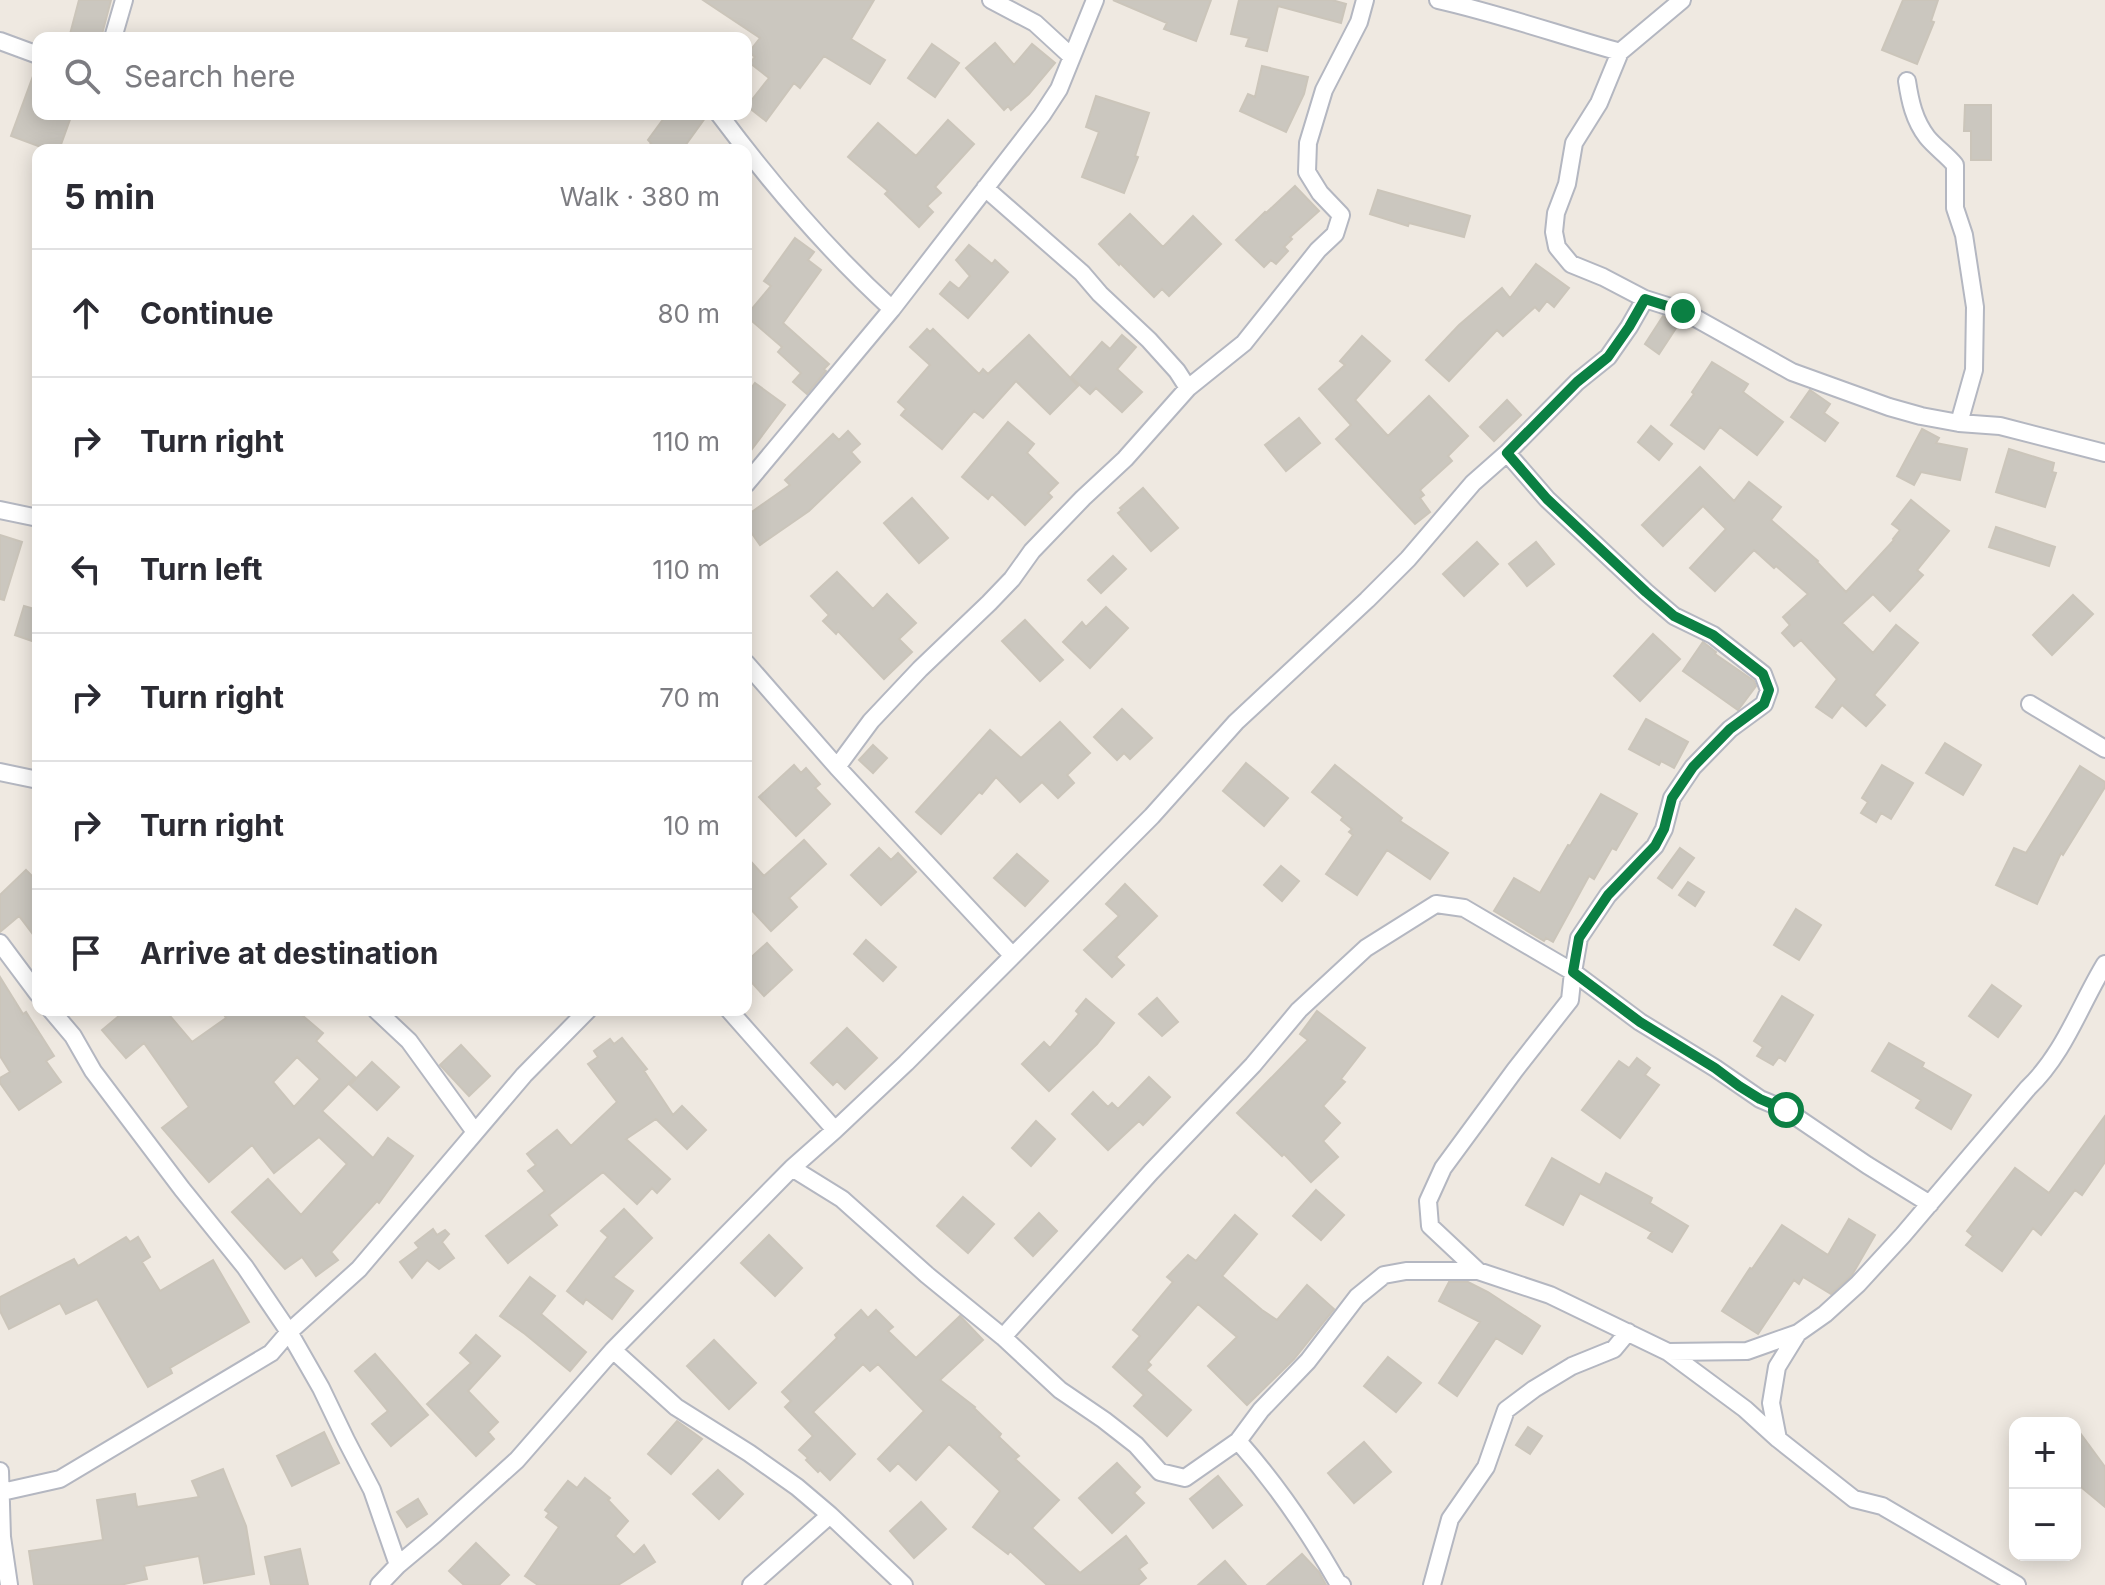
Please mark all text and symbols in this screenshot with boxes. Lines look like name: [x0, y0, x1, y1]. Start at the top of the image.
search box: [32, 32, 752, 120]
icon: search: [60, 54, 104, 98]
text: Search here: [124, 58, 296, 94]
text: 5 min: [64, 176, 155, 217]
text: Walk · 380 m: [560, 181, 720, 212]
icon: ahead: [64, 291, 108, 335]
route end: [1665, 293, 1701, 329]
text: Continue: [140, 295, 274, 331]
text: 80 m: [657, 298, 720, 329]
icon: right: [64, 419, 108, 463]
text: Turn right: [140, 423, 284, 459]
text: 110 m: [652, 426, 720, 457]
icon: left: [64, 547, 108, 591]
text: Turn left: [140, 551, 262, 587]
text: 110 m: [652, 554, 720, 585]
icon: right: [64, 675, 108, 719]
text: Turn right: [140, 679, 284, 715]
text: 70 m: [659, 682, 720, 713]
icon: right: [64, 803, 108, 847]
text: Turn right: [140, 807, 284, 843]
text: 10 m: [663, 810, 720, 841]
icon: arrive: [64, 931, 108, 975]
text: Arrive at destination: [140, 935, 438, 971]
route start: [1768, 1092, 1804, 1128]
map controls: [2009, 1417, 2081, 1561]
button: +: [2009, 1417, 2081, 1489]
button: −: [2009, 1489, 2081, 1561]

